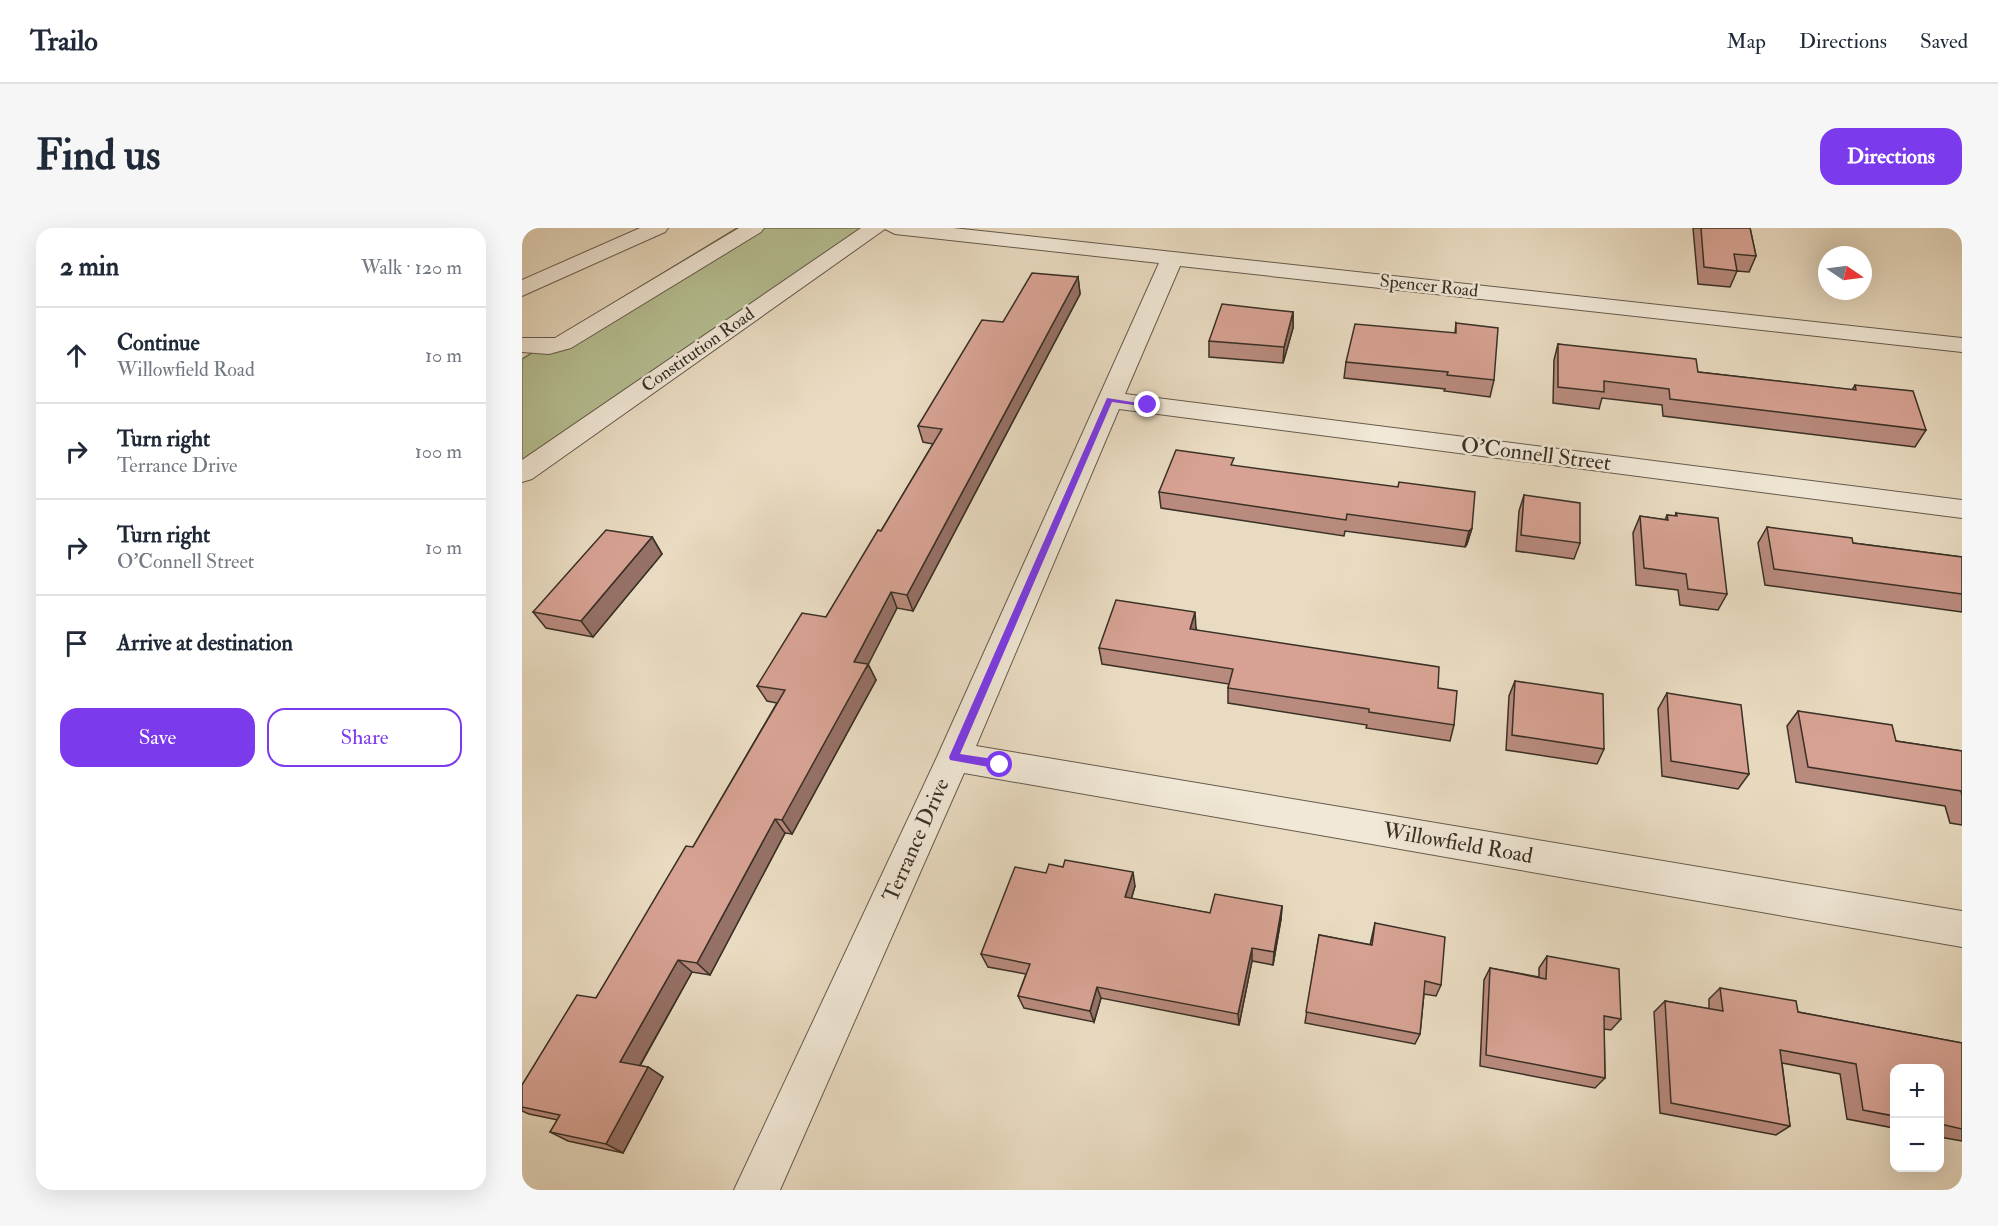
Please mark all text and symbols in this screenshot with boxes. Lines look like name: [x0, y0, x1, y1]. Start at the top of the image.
text: Trailo: [30, 24, 98, 59]
text: Map: [1726, 28, 1766, 55]
text: Directions: [1799, 28, 1887, 55]
text: Saved: [1920, 28, 1968, 55]
button: Directions: [1820, 128, 1962, 185]
text: Find us: [36, 130, 160, 182]
north arrow: [1818, 246, 1872, 300]
text: 2 min: [60, 251, 119, 283]
text: Walk · 120 m: [361, 255, 462, 280]
street label: Spencer Road: [1379, 269, 1479, 303]
street label: Constitution Road: [637, 302, 759, 398]
text: Continue: [117, 329, 200, 357]
icon: ahead: [60, 339, 93, 372]
text: 10 m: [425, 343, 462, 368]
text: Willowfield Road: [117, 357, 255, 382]
route end: [1134, 391, 1160, 417]
text: Turn right: [117, 425, 210, 453]
street label: O'Connell Street: [1459, 431, 1613, 477]
icon: right: [60, 435, 93, 468]
text: 100 m: [415, 439, 462, 464]
text: Terrance Drive: [117, 453, 237, 478]
text: Turn right: [117, 521, 210, 549]
icon: right: [60, 531, 93, 564]
text: 10 m: [425, 535, 462, 560]
text: O'Connell Street: [117, 549, 254, 574]
icon: arrive: [60, 627, 93, 660]
text: Arrive at destination: [117, 629, 293, 657]
button: Save: [60, 708, 255, 767]
button: Share: [267, 708, 462, 767]
route start: [986, 751, 1012, 777]
street label: Terrance Drive: [876, 774, 956, 906]
street label: Willowfield Road: [1380, 816, 1535, 870]
map controls: [1890, 1064, 1944, 1172]
button: +: [1890, 1064, 1944, 1118]
button: −: [1890, 1118, 1944, 1172]

